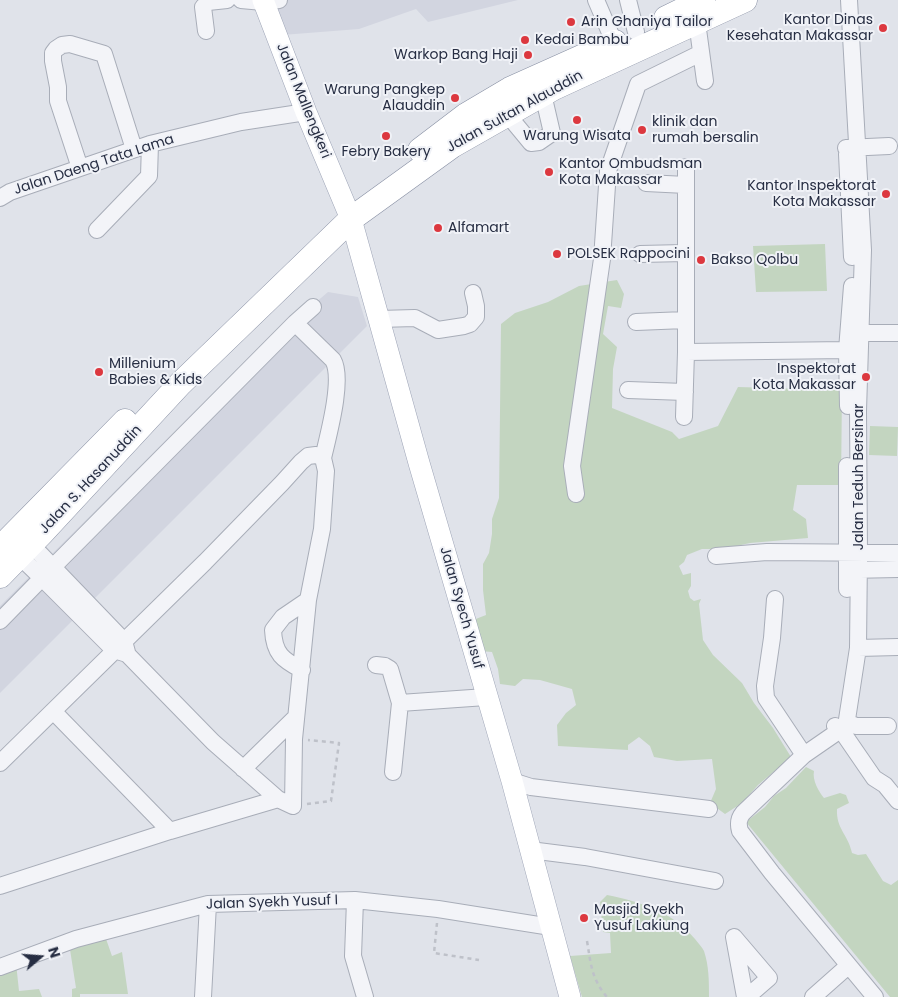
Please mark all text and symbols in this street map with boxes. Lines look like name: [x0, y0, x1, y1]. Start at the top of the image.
place label: Kantor Dinas Kesehatan Makassar: [727, 12, 873, 44]
place label: Arin Ghaniya Tailor: [581, 14, 713, 30]
marker: Arin Ghaniya Tailor: [565, 16, 577, 28]
marker: Kantor Dinas Kesehatan Makassar: [877, 22, 889, 34]
place label: Kedai Bambu: [535, 32, 629, 48]
marker: Kedai Bambu: [519, 34, 531, 46]
street label: Jalan Mallengkeri: [272, 41, 334, 161]
place label: Warkop Bang Haji: [394, 47, 518, 63]
marker: Warkop Bang Haji: [522, 49, 534, 61]
street label: Jalan Sultan Alauddin: [444, 68, 586, 156]
place label: Warung Pangkep Alauddin: [324, 82, 445, 114]
marker: Warung Pangkep Alauddin: [449, 92, 461, 104]
marker: Warung Wisata: [571, 114, 583, 126]
place label: klinik dan rumah bersalin: [652, 114, 759, 146]
marker: klinik dan rumah bersalin: [636, 124, 648, 136]
place label: Warung Wisata: [523, 128, 631, 144]
marker: Febry Bakery: [380, 130, 392, 142]
street label: Jalan Daeng Tata Lama: [12, 131, 176, 199]
place label: Febry Bakery: [341, 144, 431, 160]
place label: Kantor Ombudsman Kota Makassar: [559, 156, 702, 188]
marker: Kantor Ombudsman Kota Makassar: [543, 166, 555, 178]
place label: Kantor Inspektorat Kota Makassar: [747, 178, 876, 210]
marker: Kantor Inspektorat Kota Makassar: [880, 188, 892, 200]
place label: Alfamart: [448, 220, 509, 236]
marker: Alfamart: [432, 222, 444, 234]
place label: POLSEK Rappocini: [567, 246, 690, 262]
marker: POLSEK Rappocini: [551, 248, 563, 260]
place label: Bakso Qolbu: [711, 252, 798, 268]
marker: Bakso Qolbu: [695, 254, 707, 266]
place label: Millenium Babies & Kids: [109, 356, 202, 388]
place label: Inspektorat Kota Makassar: [753, 361, 856, 394]
marker: Millenium Babies & Kids: [93, 366, 105, 378]
marker: Inspektorat Kota Makassar: [860, 371, 872, 383]
street label: Jalan Teduh Bersinar: [851, 404, 867, 550]
street label: Jalan S. Hasanuddin: [36, 422, 146, 538]
street label: Jalan Syech Yusuf: [435, 545, 487, 671]
street label: Jalan Syekh Yusuf I: [206, 892, 338, 914]
place label: Masjid Syekh Yusuf Lakiung: [594, 902, 689, 934]
marker: Masjid Syekh Yusuf Lakiung: [578, 912, 590, 924]
north arrow: [15, 932, 65, 982]
text: N: [43, 944, 65, 960]

